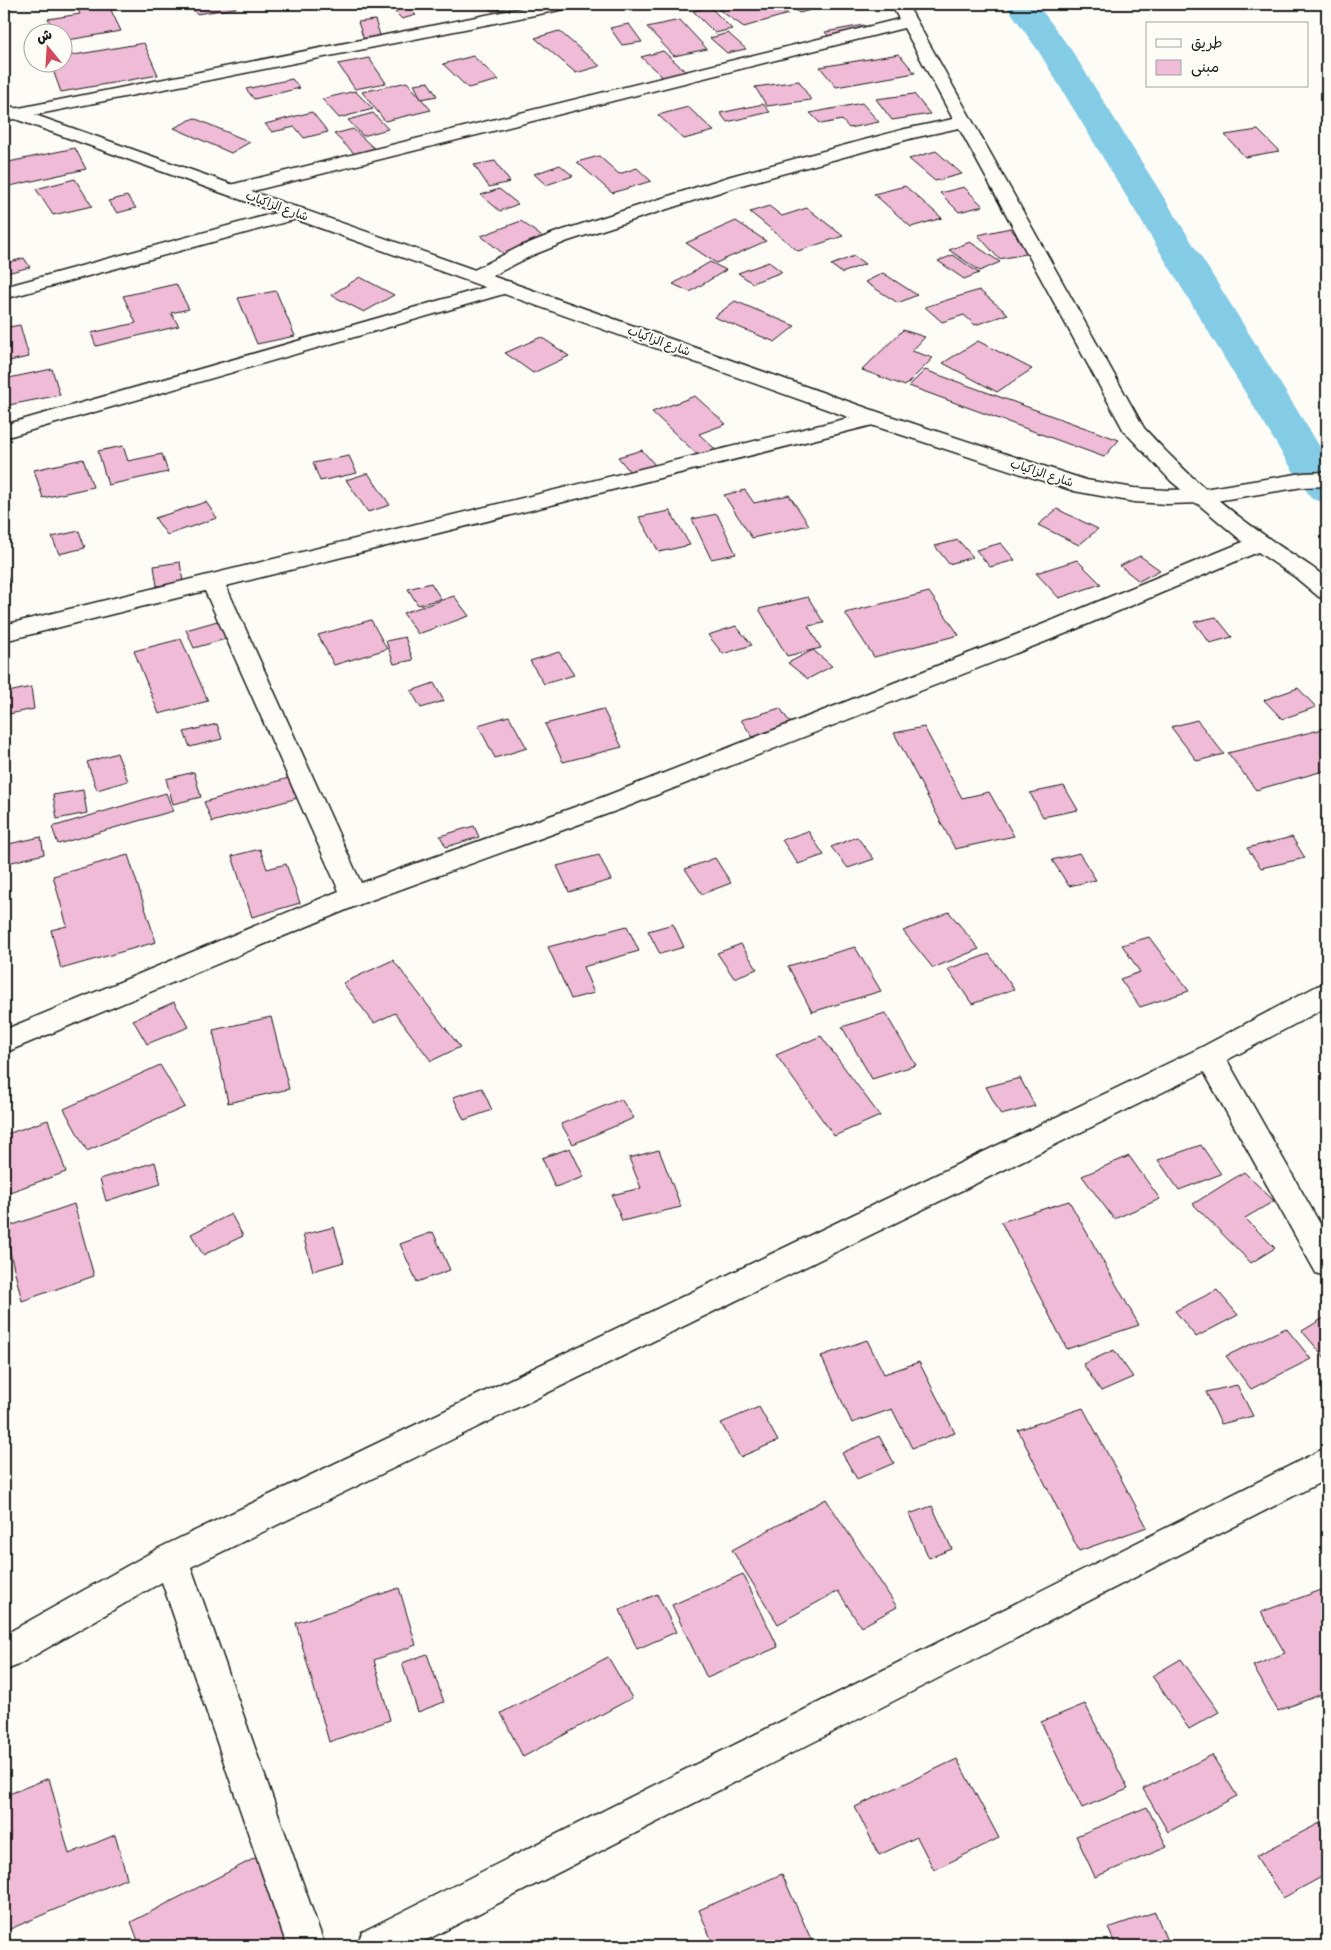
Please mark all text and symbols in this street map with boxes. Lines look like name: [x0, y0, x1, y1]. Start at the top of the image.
north arrow: [22, 22, 72, 72]
legend: [1146, 22, 1308, 88]
text: ش: [34, 26, 55, 49]
text: طريق: [1191, 34, 1223, 56]
text: مبنى: [1191, 58, 1219, 80]
street label: شارع الزاكياب: [243, 188, 310, 227]
street label: شارع الزاكياب: [625, 323, 692, 362]
street label: شارع الزاكياب: [1008, 456, 1075, 493]

